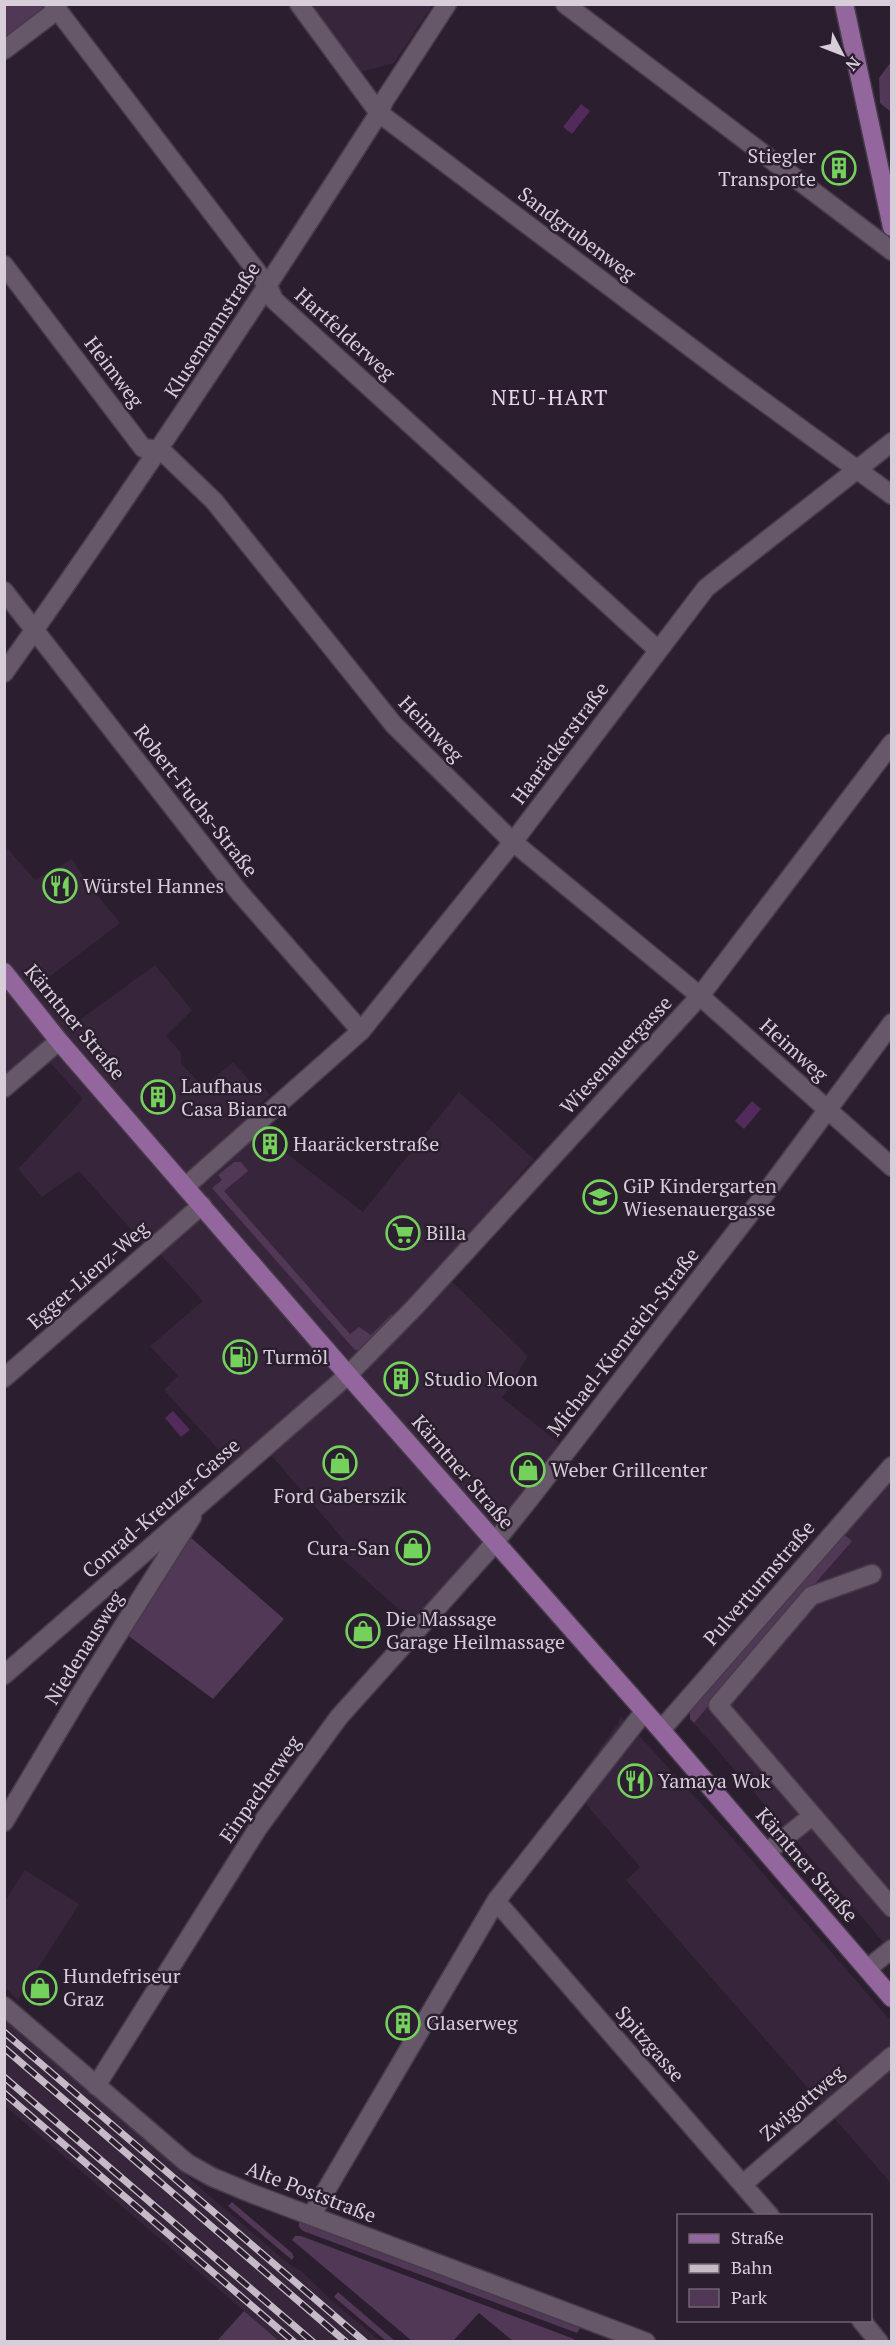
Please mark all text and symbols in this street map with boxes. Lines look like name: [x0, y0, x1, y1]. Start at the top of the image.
north arrow: [812, 24, 872, 84]
text: N: [841, 52, 865, 76]
place label: Stiegler Transporte: [718, 142, 816, 192]
building icon: Stiegler Transporte: [821, 150, 857, 186]
street label: Sandgrubenweg: [513, 180, 642, 287]
street label: Klusemannstraße: [158, 257, 266, 403]
street label: Hartfelderweg: [289, 281, 402, 386]
street label: Heimweg: [79, 331, 150, 413]
district label: NEU-HART: [491, 383, 609, 411]
street label: Haaräckerstraße: [505, 676, 614, 809]
street label: Heimweg: [393, 689, 470, 768]
street label: Robert-Fuchs-Straße: [128, 719, 264, 882]
restaurant icon: Würstel Hannes: [42, 868, 78, 904]
place label: Würstel Hannes: [83, 872, 224, 899]
street label: Kärntner Straße: [19, 958, 132, 1085]
street label: Wiesenauergasse: [554, 990, 678, 1120]
street label: Heimweg: [755, 1012, 834, 1088]
place label: Laufhaus Casa Bianca: [181, 1072, 287, 1122]
building icon: Laufhaus Casa Bianca: [140, 1079, 176, 1115]
building icon: Haaräckerstraße: [252, 1126, 288, 1162]
place label: Haaräckerstraße: [293, 1130, 439, 1157]
place label: GiP Kindergarten Wiesenauergasse: [623, 1172, 777, 1222]
school or university icon: GiP Kindergarten Wiesenauergasse: [582, 1179, 618, 1215]
street label: Egger-Lienz-Weg: [21, 1214, 154, 1335]
supermarket icon: Billa: [385, 1215, 421, 1251]
place label: Billa: [426, 1219, 466, 1246]
street label: Michael-Kienreich-Straße: [541, 1242, 705, 1441]
fuel station icon: Turmöl: [222, 1339, 258, 1375]
place label: Turmöl: [263, 1343, 328, 1370]
building icon: Studio Moon: [383, 1361, 419, 1397]
place label: Studio Moon: [424, 1365, 538, 1392]
street label: Kärntner Straße: [406, 1409, 521, 1535]
street label: Conrad-Kreuzer-Gasse: [76, 1431, 245, 1584]
shop icon: Ford Gaberszik: [322, 1445, 358, 1481]
shop icon: Weber Grillcenter: [510, 1452, 546, 1488]
place label: Weber Grillcenter: [551, 1456, 708, 1483]
place label: Ford Gaberszik: [274, 1482, 407, 1509]
street label: Pulverturmstraße: [697, 1514, 820, 1651]
shop icon: Cura-San: [395, 1530, 431, 1566]
place label: Cura-San: [307, 1534, 390, 1561]
street label: Niedenausweg: [38, 1586, 129, 1710]
place label: Die Massage Garage Heilmassage: [386, 1605, 565, 1655]
shop icon: Die Massage Garage Heilmassage: [345, 1613, 381, 1649]
street label: Einpacherweg: [213, 1729, 307, 1848]
restaurant icon: Yamaya Wok: [617, 1763, 653, 1799]
place label: Yamaya Wok: [658, 1767, 771, 1794]
street label: Kärntner Straße: [750, 1802, 865, 1928]
place label: Hundefriseur Graz: [63, 1962, 181, 2012]
shop icon: Hundefriseur Graz: [22, 1970, 58, 2006]
street label: Spitzgasse: [610, 2000, 691, 2088]
building icon: Glaserweg: [385, 2005, 421, 2041]
place label: Glaserweg: [426, 2009, 518, 2036]
street label: Zwigottweg: [754, 2058, 850, 2147]
street label: Alte Poststraße: [242, 2154, 380, 2229]
legend: [677, 2214, 872, 2322]
text: Straße: [731, 2225, 784, 2249]
text: Bahn: [731, 2255, 773, 2279]
text: Park: [731, 2285, 768, 2309]

